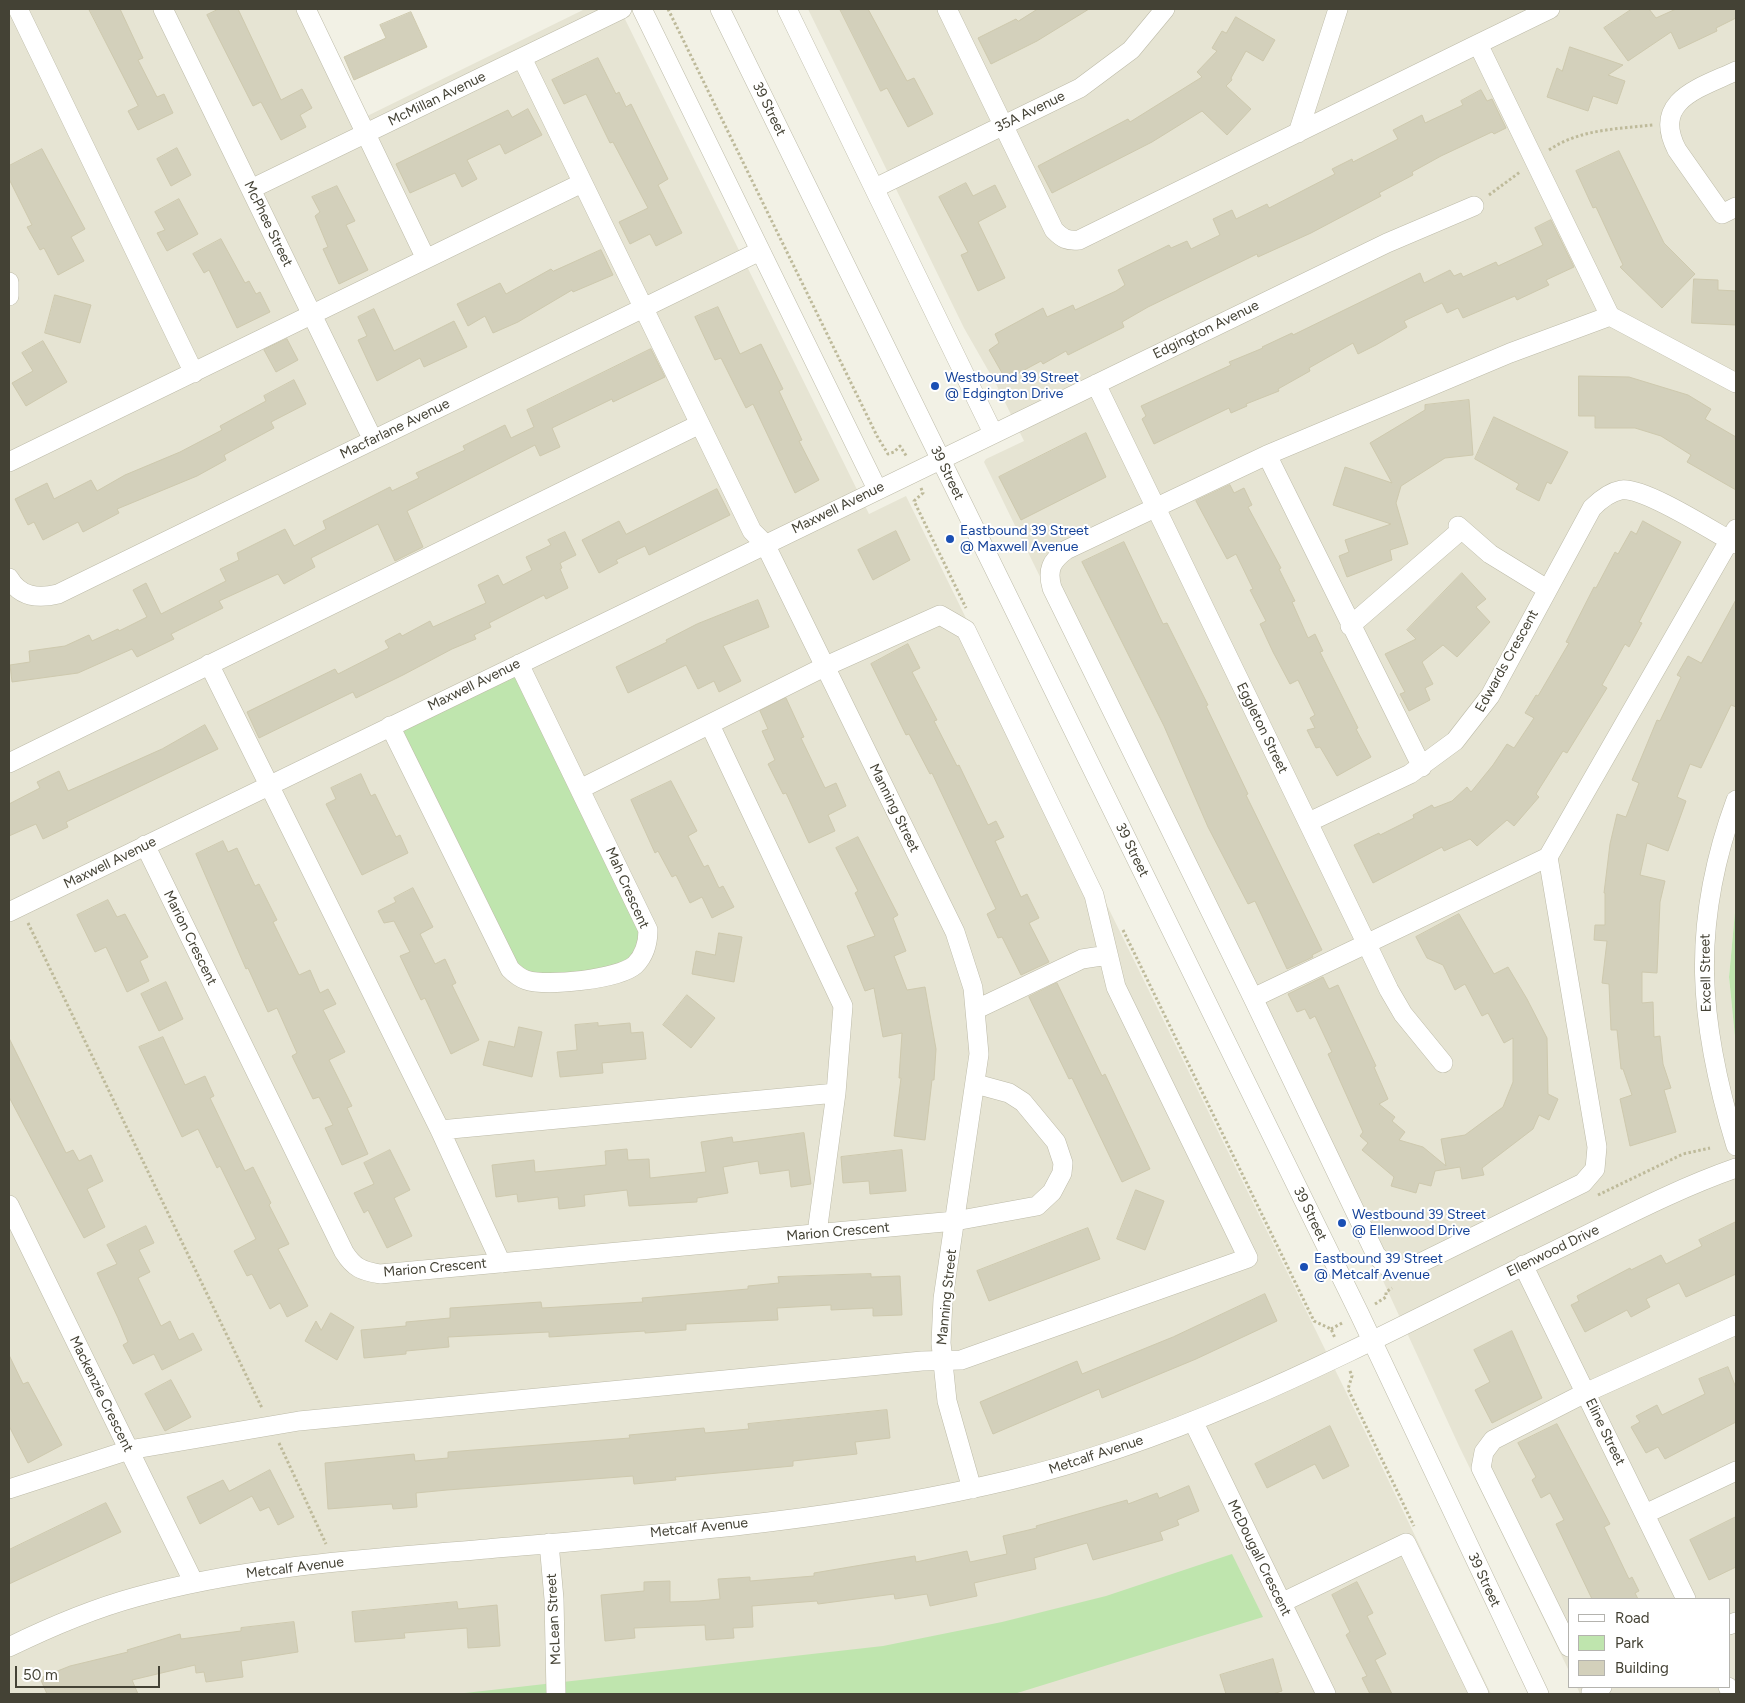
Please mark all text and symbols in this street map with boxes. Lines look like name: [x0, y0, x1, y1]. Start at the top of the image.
street label: McMillan Avenue: [385, 68, 489, 130]
street label: 39 Street: [749, 79, 789, 139]
street label: 35A Avenue: [992, 88, 1068, 136]
street label: McPhee Street: [240, 178, 296, 270]
street label: Edgington Avenue: [1150, 297, 1262, 363]
place label: Westbound 39 Street @ Edgington Drive: [945, 370, 1079, 402]
marker: Westbound 39 Street @ Edgington Drive: [929, 380, 941, 392]
street label: Macfarlane Avenue: [337, 395, 453, 463]
street label: 39 Street: [927, 443, 967, 503]
street label: Maxwell Avenue: [789, 478, 887, 538]
place label: Eastbound 39 Street @ Maxwell Avenue: [960, 523, 1089, 556]
marker: Eastbound 39 Street @ Maxwell Avenue: [944, 533, 956, 545]
street label: Edwards Crescent: [1472, 607, 1542, 715]
street label: Maxwell Avenue: [425, 655, 523, 715]
street label: Eggleton Street: [1233, 680, 1291, 776]
street label: Manning Street: [865, 761, 923, 855]
street label: 39 Street: [1112, 820, 1152, 880]
street label: Maxwell Avenue: [61, 833, 159, 893]
street label: Mah Crescent: [602, 845, 652, 931]
street label: Marion Crescent: [160, 888, 220, 988]
street label: Excell Street: [1697, 933, 1715, 1013]
street label: 39 Street: [1290, 1184, 1330, 1244]
place label: Westbound 39 Street @ Ellenwood Drive: [1352, 1207, 1486, 1240]
marker: Westbound 39 Street @ Ellenwood Drive: [1336, 1217, 1348, 1229]
street label: Marion Crescent: [786, 1219, 890, 1245]
street label: Ellenwood Drive: [1504, 1221, 1602, 1281]
street label: Manning Street: [934, 1248, 960, 1346]
place label: Eastbound 39 Street @ Metcalf Avenue: [1314, 1251, 1443, 1284]
street label: Marion Crescent: [383, 1255, 487, 1281]
marker: Eastbound 39 Street @ Metcalf Avenue: [1298, 1261, 1310, 1273]
street label: Mackenzie Crescent: [66, 1333, 136, 1455]
street label: Eline Street: [1582, 1396, 1628, 1468]
street label: Metcalf Avenue: [1047, 1432, 1145, 1478]
street label: McDougall Crescent: [1224, 1497, 1294, 1619]
street label: Metcalf Avenue: [649, 1514, 749, 1542]
street label: 39 Street: [1464, 1550, 1504, 1610]
street label: Metcalf Avenue: [245, 1554, 345, 1582]
street label: McLean Street: [543, 1573, 565, 1665]
legend: [1568, 1598, 1730, 1688]
text: Road: [1615, 1609, 1650, 1627]
text: Park: [1615, 1634, 1644, 1652]
scale bar: [18, 1656, 162, 1688]
text: Building: [1615, 1659, 1669, 1677]
text: 50 m: [23, 1666, 58, 1684]

